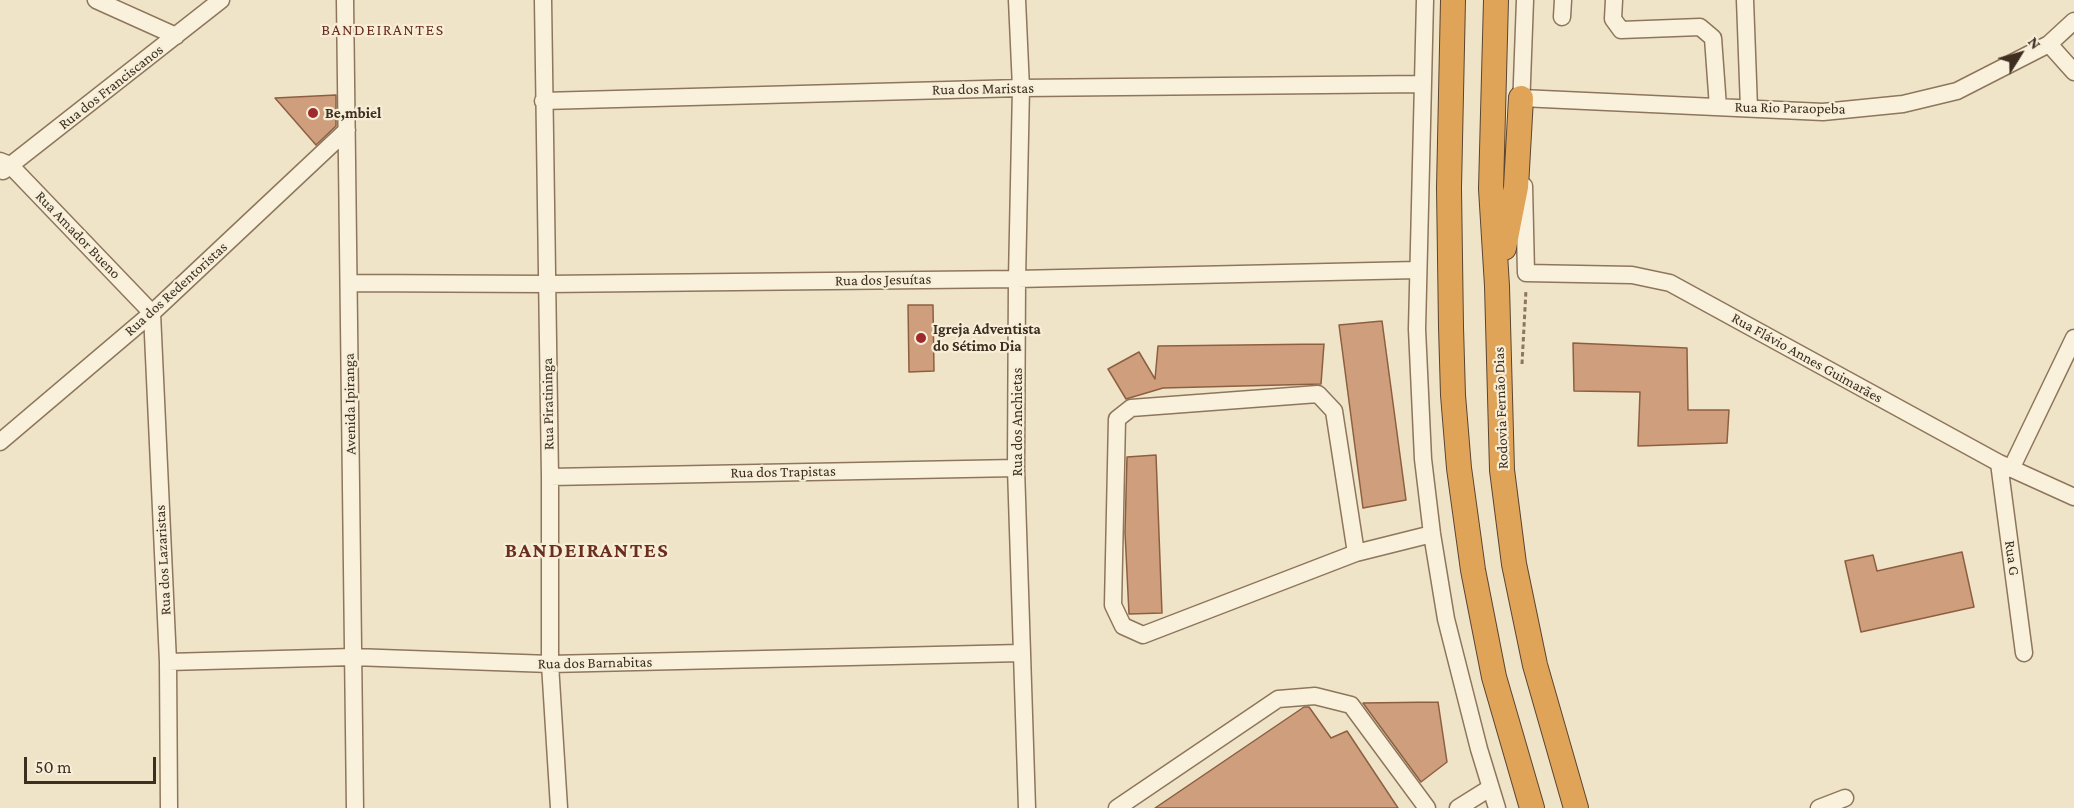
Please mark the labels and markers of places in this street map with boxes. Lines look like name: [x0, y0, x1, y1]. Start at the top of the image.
place label: Be,mbiel: [325, 104, 381, 122]
marker: Be,mbiel: [306, 106, 320, 120]
place label: Igreja Adventista do Sétimo Dia: [933, 320, 1041, 355]
marker: Igreja Adventista do Sétimo Dia: [914, 331, 928, 345]

